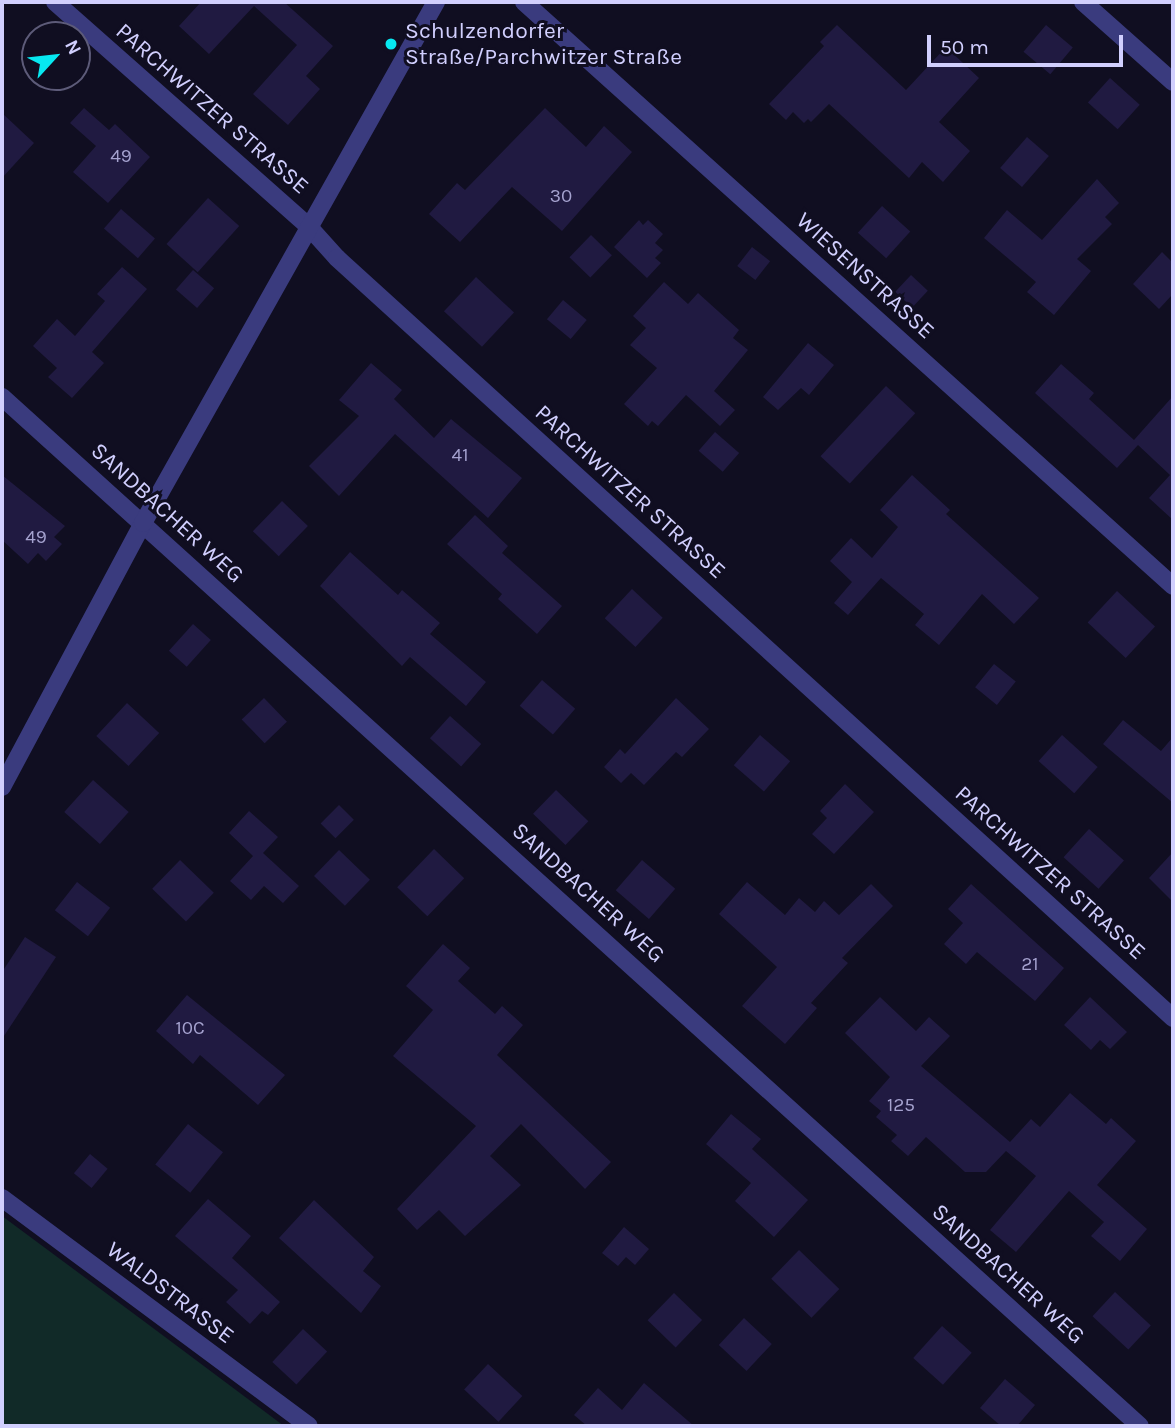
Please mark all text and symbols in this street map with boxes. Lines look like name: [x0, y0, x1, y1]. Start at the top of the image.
place label: Schulzendorfer Straße/Parchwitzer Straße: [405, 17, 682, 71]
street label: PARCHWITZER STRASSE: [110, 18, 314, 200]
north arrow: [21, 21, 91, 91]
scale bar: [930, 21, 1126, 65]
text: 50 m: [940, 35, 989, 59]
text: N: [60, 36, 86, 58]
marker: Schulzendorfer Straße/Parchwitzer Straße: [383, 36, 399, 52]
house number: 49: [110, 146, 132, 168]
house number: 30: [550, 186, 572, 208]
street label: WIESENSTRASSE: [790, 207, 940, 345]
street label: PARCHWITZER STRASSE: [529, 399, 731, 585]
street label: SANDBACHER WEG: [85, 437, 249, 589]
house number: 41: [452, 445, 468, 467]
house number: 49: [25, 527, 47, 549]
street label: PARCHWITZER STRASSE: [949, 780, 1151, 966]
street label: SANDBACHER WEG: [506, 817, 670, 969]
house number: 21: [1021, 954, 1039, 976]
house number: 10C: [175, 1018, 205, 1040]
house number: 125: [887, 1095, 915, 1117]
street label: SANDBACHER WEG: [926, 1198, 1090, 1350]
street label: WALDSTRASSE: [101, 1236, 239, 1350]

